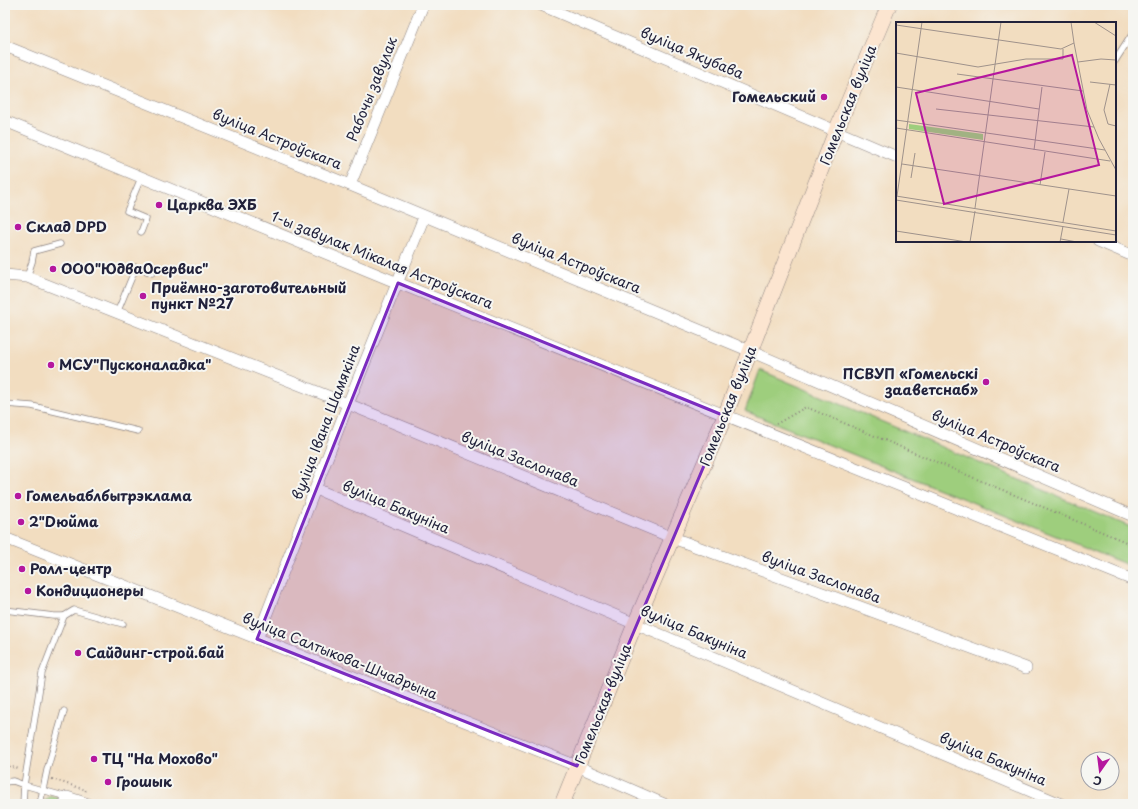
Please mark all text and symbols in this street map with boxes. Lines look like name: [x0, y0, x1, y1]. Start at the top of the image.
street label: вуліца Якубава: [637, 21, 747, 84]
inset map: [896, 22, 1116, 242]
street label: Рабочы завулак: [341, 33, 402, 144]
street label: Гомельская вуліца: [814, 41, 881, 168]
place label: Гомельский: [732, 86, 816, 107]
marker: Гомельский: [819, 92, 829, 102]
street label: вуліца Астроўскага: [209, 103, 345, 174]
place label: Царква ЭХБ: [167, 194, 257, 215]
marker: Царква ЭХБ: [154, 200, 164, 210]
street label: 1-ы завулак Мікалая Астроўскага: [268, 205, 497, 314]
place label: Склад DPD: [26, 216, 107, 237]
marker: Склад DPD: [13, 222, 23, 232]
street label: вуліца Астроўскага: [508, 227, 644, 298]
place label: ООО"Юдва0сервис": [61, 258, 208, 279]
marker: ООО"Юдва0сервис": [48, 264, 58, 274]
place label: Приёмно-заготовительный пункт №27: [151, 277, 347, 314]
marker: Приёмно-заготовительный пункт №27: [138, 291, 148, 301]
street label: вуліца Івана Шамякіна: [286, 341, 365, 503]
street label: Гомельская вуліца: [694, 342, 761, 469]
place label: МСУ"Пусконаладка": [59, 354, 212, 375]
marker: МСУ"Пусконаладка": [46, 360, 56, 370]
place label: ПСВУП «Гомельскі зааветснаб»: [843, 363, 979, 400]
marker: ПСВУП «Гомельскі зааветснаб»: [981, 377, 991, 387]
street label: вуліца Астроўскага: [929, 404, 1064, 477]
street label: вуліца Заслонава: [458, 425, 582, 492]
street label: вуліца Бакуніна: [339, 474, 453, 539]
place label: Гомельаблбытрэклама: [26, 485, 192, 506]
marker: Гомельаблбытрэклама: [13, 491, 23, 501]
place label: 2"Dюйма: [29, 511, 99, 532]
marker: 2"Dюйма: [16, 517, 26, 527]
street label: вуліца Заслонава: [759, 545, 884, 608]
place label: Ролл-центр: [30, 558, 112, 579]
marker: Ролл-центр: [17, 564, 27, 574]
place label: Кондиционеры: [36, 580, 144, 601]
marker: Кондиционеры: [23, 586, 33, 596]
street label: вуліца Бакуніна: [637, 599, 751, 664]
street label: вуліца Салтыкова-Шчадрына: [239, 607, 441, 704]
street label: Гомельская вуліца: [569, 640, 636, 767]
place label: Сайдинг-строй.бай: [86, 642, 224, 663]
marker: Сайдинг-строй.бай: [73, 648, 83, 658]
street label: вуліца Бакуніна: [936, 726, 1050, 791]
place label: ТЦ "На Мохово": [102, 748, 218, 769]
north arrow: [1080, 751, 1120, 791]
marker: ТЦ "На Мохово": [89, 754, 99, 764]
place label: Грошык: [116, 771, 172, 792]
text: С: [1091, 772, 1104, 790]
marker: Грошык: [103, 777, 113, 787]

